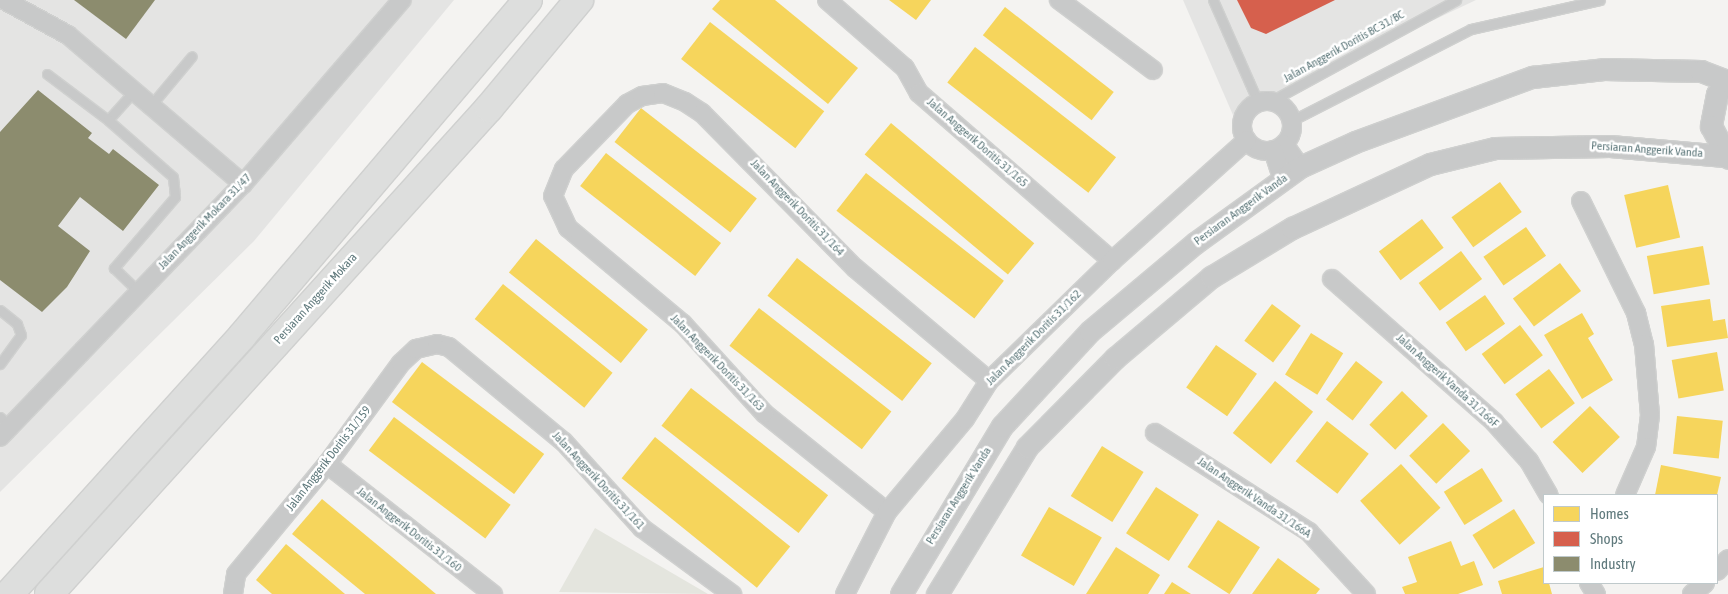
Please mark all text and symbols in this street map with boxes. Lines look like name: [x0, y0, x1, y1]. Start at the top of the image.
street label: Jalan Anggerik Doritis BC 31/BC: [1281, 8, 1407, 86]
street label: Jalan Anggerik Doritis 31/165: [924, 95, 1030, 191]
street label: Persiaran Anggerik Vanda: [1591, 139, 1703, 161]
street label: Jalan Anggerik Doritis 31/164: [747, 157, 847, 259]
street label: Jalan Anggerik Mokara 31/47: [156, 171, 254, 273]
street label: Persiaran Anggerik Vanda: [1191, 171, 1291, 249]
street label: Persiaran Anggerik Mokara: [271, 251, 361, 347]
street label: Jalan Anggerik Doritis 31/162: [983, 287, 1085, 389]
street label: Jalan Anggerik Doritis 31/163: [667, 312, 767, 414]
street label: Jalan Anggerik Vanda 31/166F: [1393, 331, 1501, 431]
street label: Jalan Anggerik Doritis 31/159: [284, 404, 374, 514]
street label: Jalan Anggerik Doritis 31/161: [549, 429, 647, 533]
street label: Persiaran Anggerik Vanda: [923, 445, 995, 547]
street label: Jalan Anggerik Vanda 31/166A: [1195, 455, 1313, 541]
street label: Jalan Anggerik Doritis 31/160: [354, 485, 464, 575]
legend: [1543, 494, 1718, 584]
text: Homes: [1590, 505, 1629, 522]
text: Shops: [1590, 530, 1623, 547]
text: Industry: [1590, 555, 1636, 572]

